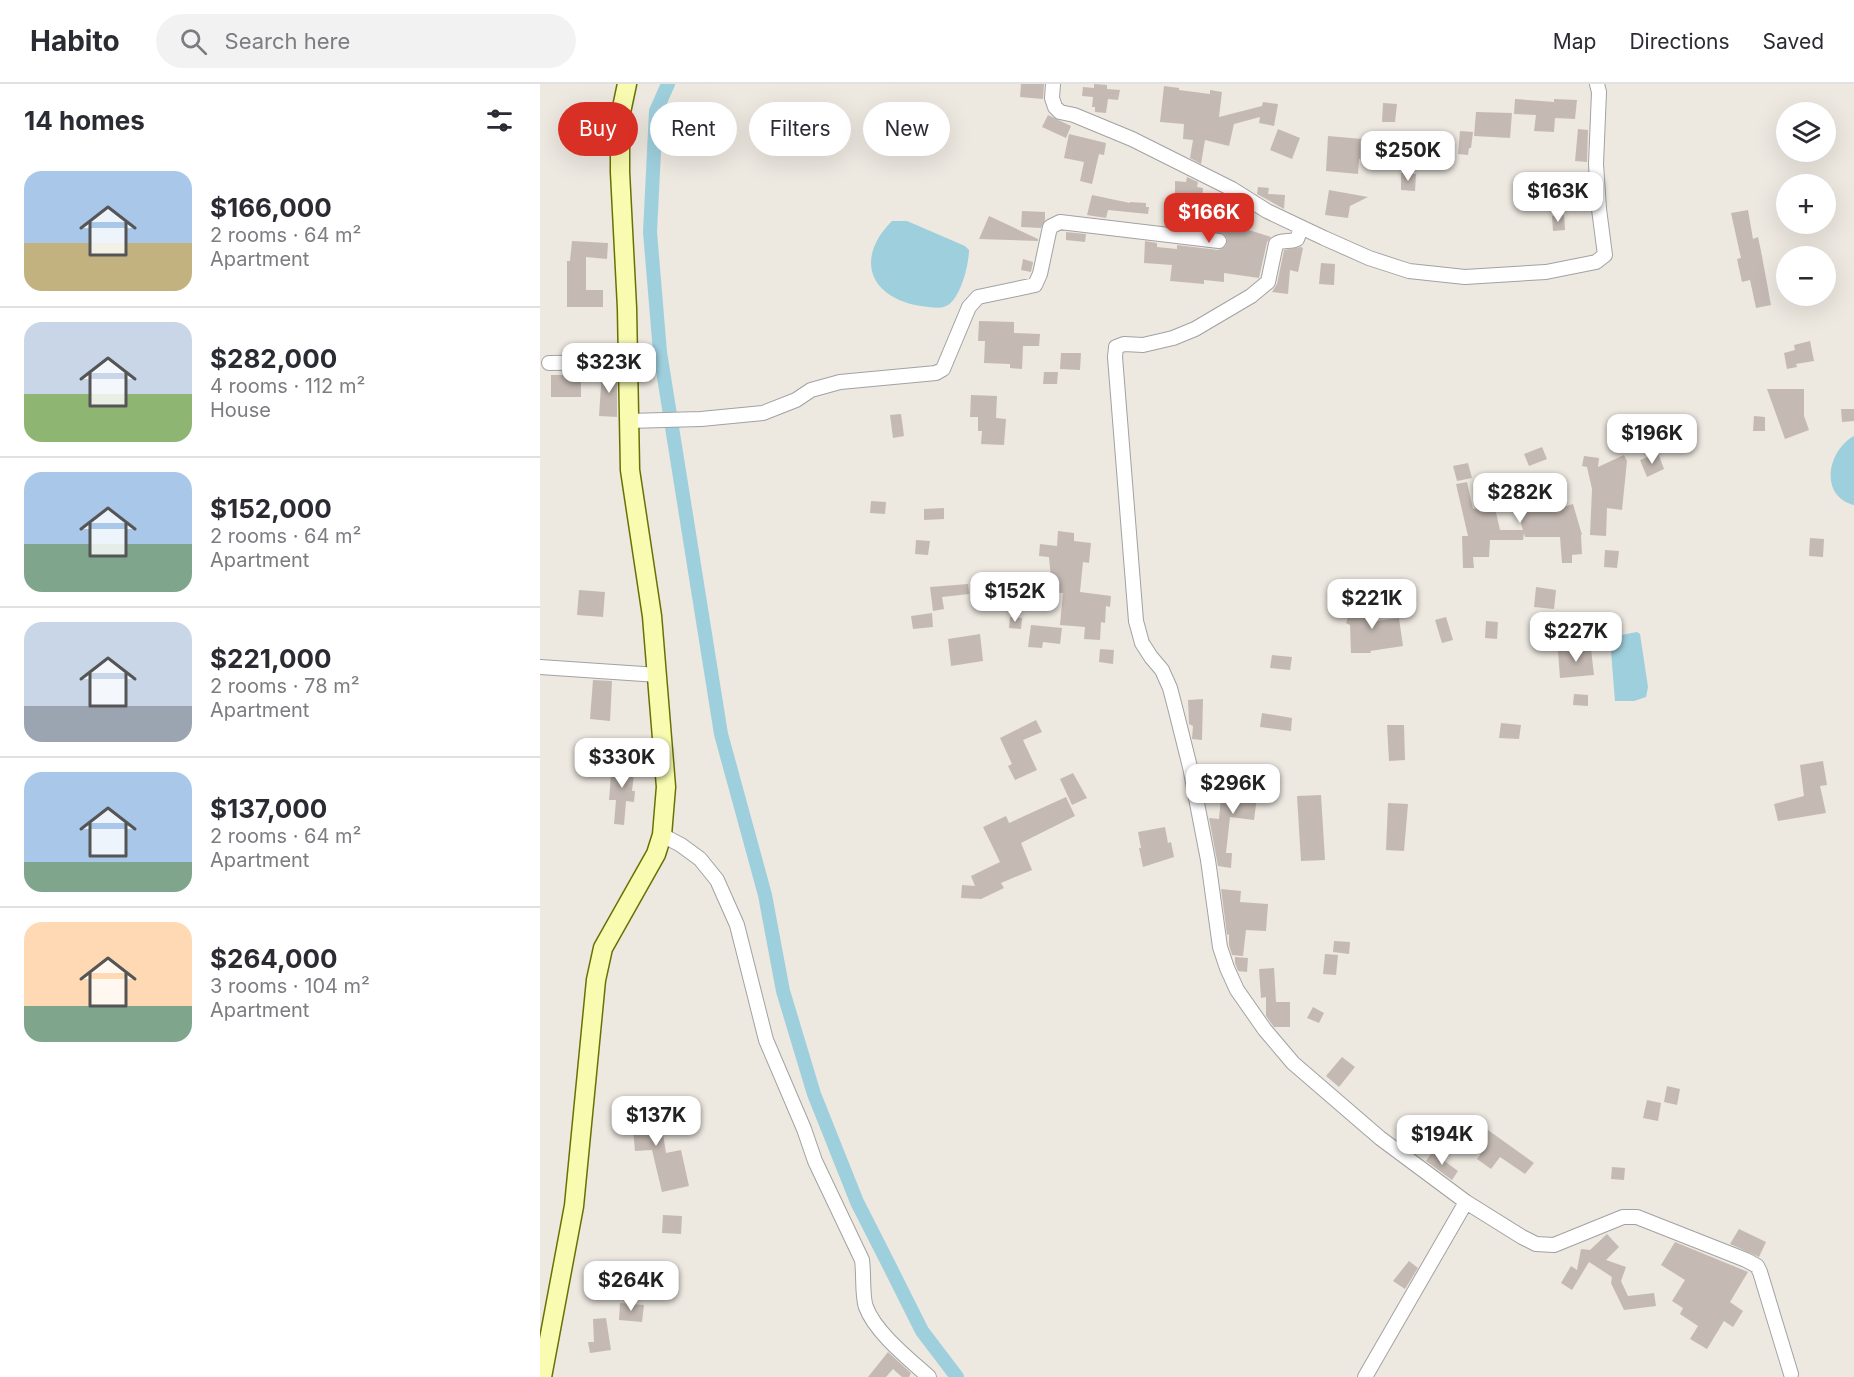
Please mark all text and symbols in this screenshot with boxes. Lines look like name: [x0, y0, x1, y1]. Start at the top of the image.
search box: [156, 14, 576, 68]
text: Habito: [30, 24, 120, 58]
icon: search: [177, 25, 210, 58]
text: Search here: [225, 28, 350, 54]
text: Map: [1553, 29, 1596, 54]
text: Directions: [1629, 29, 1730, 54]
text: Saved: [1763, 29, 1824, 54]
chip: Buy: [558, 102, 638, 156]
chip: Rent: [650, 102, 737, 156]
chip: Filters: [749, 102, 851, 156]
chip: New: [863, 102, 950, 156]
map controls: [1776, 102, 1836, 306]
button: layers: [1776, 102, 1836, 162]
icon: filters: [483, 104, 516, 137]
text: 14 homes: [24, 105, 145, 136]
pin: $250K: [1366, 131, 1450, 182]
text: $250K: [1375, 138, 1441, 162]
pin: $163K: [1516, 172, 1600, 223]
button: +: [1776, 174, 1836, 234]
text: $163K: [1527, 179, 1589, 203]
text: $166,000: [210, 192, 332, 223]
pin: $166K: [1167, 193, 1251, 244]
icon: home: [72, 195, 144, 267]
text: $166K: [1178, 200, 1240, 224]
text: 2 rooms · 64 m²: [210, 223, 361, 247]
button: −: [1776, 246, 1836, 306]
text: Apartment: [210, 247, 309, 271]
text: $282,000: [210, 343, 337, 374]
pin: $323K: [567, 343, 651, 394]
icon: home: [72, 346, 144, 418]
text: $323K: [576, 350, 642, 374]
text: 4 rooms · 112 m²: [210, 374, 365, 398]
text: House: [210, 398, 271, 422]
pin: $196K: [1610, 414, 1694, 465]
text: $196K: [1621, 421, 1683, 445]
pin: $282K: [1478, 473, 1562, 524]
text: $282K: [1487, 480, 1553, 504]
text: $152,000: [210, 493, 332, 524]
icon: home: [72, 496, 144, 568]
text: 2 rooms · 64 m²: [210, 524, 361, 548]
text: Apartment: [210, 548, 309, 572]
pin: $152K: [973, 572, 1057, 623]
text: $152K: [984, 579, 1046, 603]
pin: $221K: [1330, 579, 1414, 630]
text: $221K: [1341, 586, 1403, 610]
pin: $227K: [1534, 612, 1618, 663]
text: $227K: [1544, 619, 1608, 643]
text: $221,000: [210, 643, 332, 674]
icon: home: [72, 646, 144, 718]
text: 2 rooms · 78 m²: [210, 674, 359, 698]
text: Apartment: [210, 698, 309, 722]
pin: $330K: [580, 738, 664, 789]
text: $330K: [589, 745, 655, 769]
pin: $296K: [1191, 764, 1275, 815]
text: $296K: [1200, 771, 1266, 795]
text: $137,000: [210, 793, 327, 824]
icon: home: [72, 796, 144, 868]
text: 2 rooms · 64 m²: [210, 824, 361, 848]
text: Apartment: [210, 848, 309, 872]
text: $264,000: [210, 943, 338, 974]
icon: home: [72, 946, 144, 1018]
text: 3 rooms · 104 m²: [210, 974, 370, 998]
text: Apartment: [210, 998, 309, 1022]
pin: $137K: [614, 1096, 698, 1147]
text: $137K: [626, 1103, 686, 1127]
pin: $194K: [1400, 1115, 1484, 1166]
text: $194K: [1411, 1122, 1473, 1146]
pin: $264K: [589, 1261, 673, 1312]
text: $264K: [598, 1268, 664, 1292]

